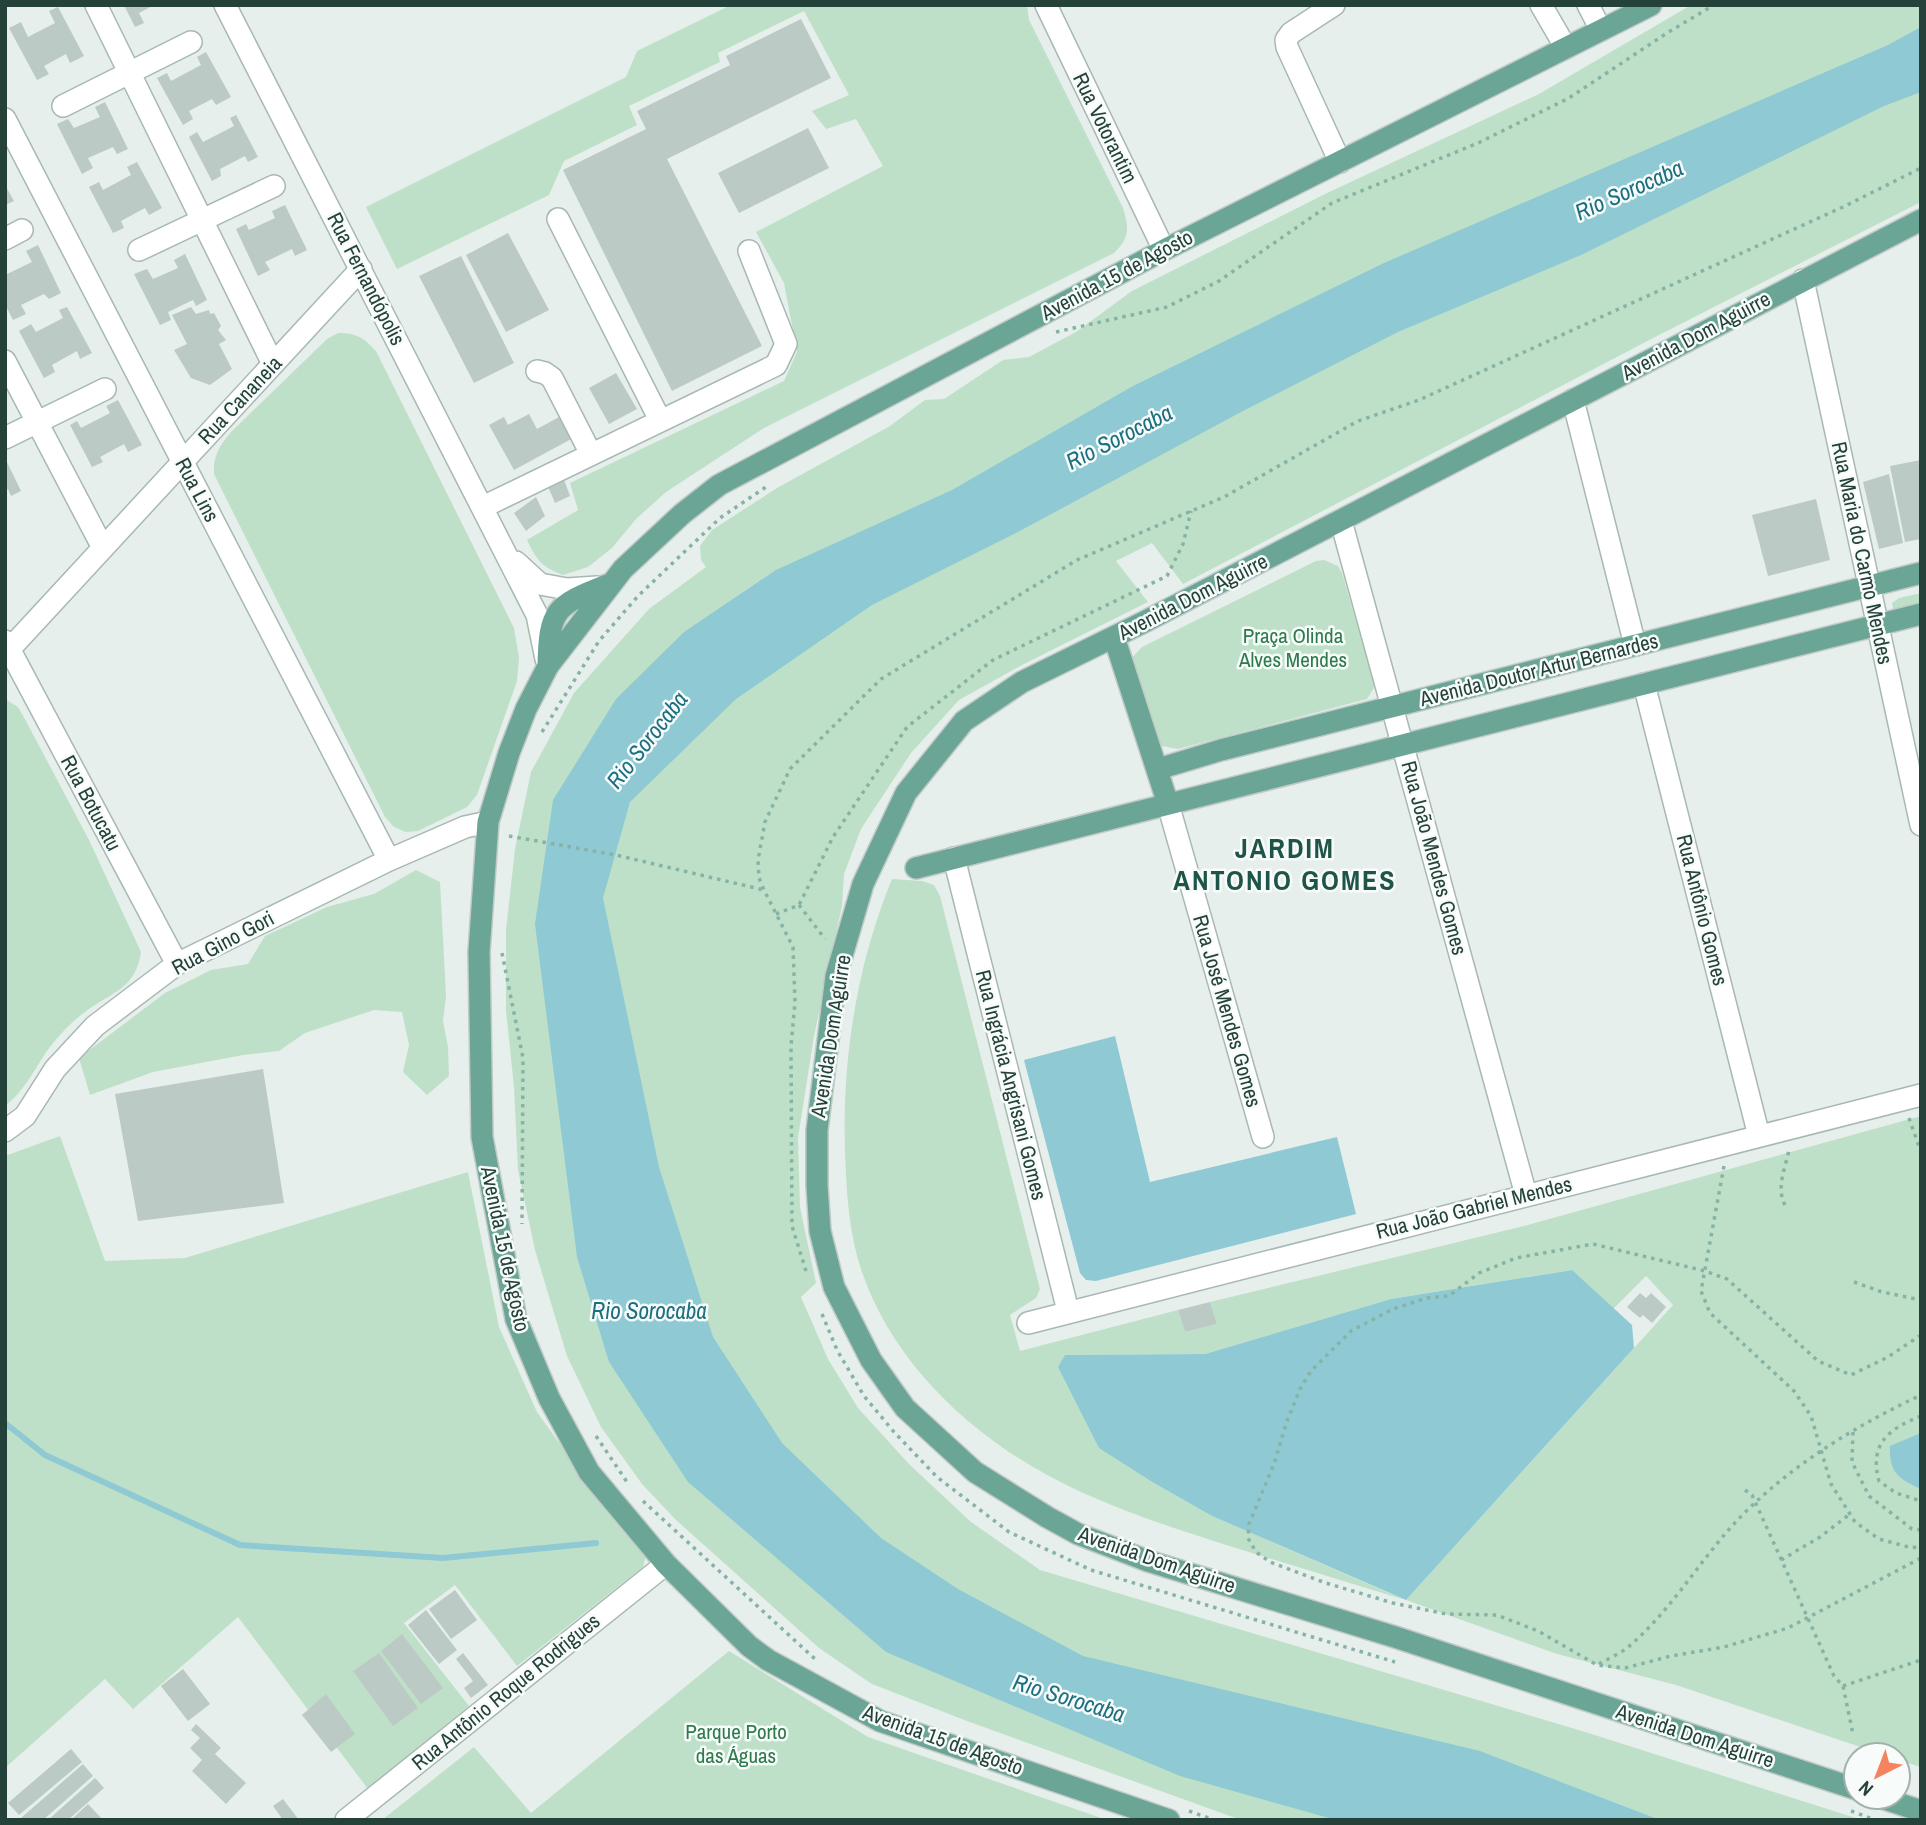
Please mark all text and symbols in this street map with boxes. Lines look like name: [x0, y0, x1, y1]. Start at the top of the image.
street label: Rua Votorantim: [1066, 68, 1145, 188]
water label: Rio Sorocaba: [1570, 152, 1688, 227]
street label: Rua Fernandópolis: [320, 207, 412, 350]
street label: Avenida 15 de Agosto: [1035, 222, 1198, 327]
street label: Avenida Dom Aguirre: [1616, 284, 1775, 387]
street label: Rua Cananeia: [191, 349, 288, 450]
water label: Rio Sorocaba: [1060, 397, 1177, 477]
street label: Rua Maria do Carmo Mendes: [1825, 439, 1900, 667]
street label: Rua Lins: [168, 453, 226, 527]
street label: Avenida Dom Aguirre: [1112, 546, 1273, 647]
park label: Praça Olinda Alves Mendes: [1238, 621, 1347, 674]
street label: Avenida Doutor Artur Bernardes: [1416, 626, 1661, 713]
water label: Rio Sorocaba: [599, 685, 694, 795]
street label: Rua Botucatu: [54, 750, 129, 856]
street label: Rua João Mendes Gomes: [1395, 758, 1474, 958]
district label: JARDIM ANTONIO GOMES: [1173, 829, 1397, 899]
street label: Rua Antônio Gomes: [1670, 831, 1735, 989]
street label: Rua Gino Gori: [167, 903, 279, 982]
street label: Rua José Mendes Gomes: [1186, 911, 1269, 1111]
street label: Avenida Dom Aguirre: [803, 952, 858, 1120]
street label: Rua Ingrácia Angrisani Gomes: [969, 967, 1054, 1203]
street label: Avenida 15 de Agosto: [474, 1163, 537, 1334]
street label: Rua João Gabriel Mendes: [1373, 1169, 1575, 1246]
water label: Rio Sorocaba: [591, 1295, 707, 1326]
street label: Avenida Dom Aguirre: [1074, 1519, 1240, 1600]
street label: Rua Antônio Roque Rodrigues: [405, 1607, 606, 1777]
water label: Rio Sorocaba: [1009, 1666, 1129, 1729]
street label: Avenida Dom Aguirre: [1612, 1696, 1778, 1775]
street label: Avenida 15 de Agosto: [858, 1697, 1027, 1782]
park label: Parque Porto das Águas: [685, 1717, 787, 1770]
north arrow: [1842, 1741, 1912, 1811]
text: N: [1853, 1775, 1879, 1802]

